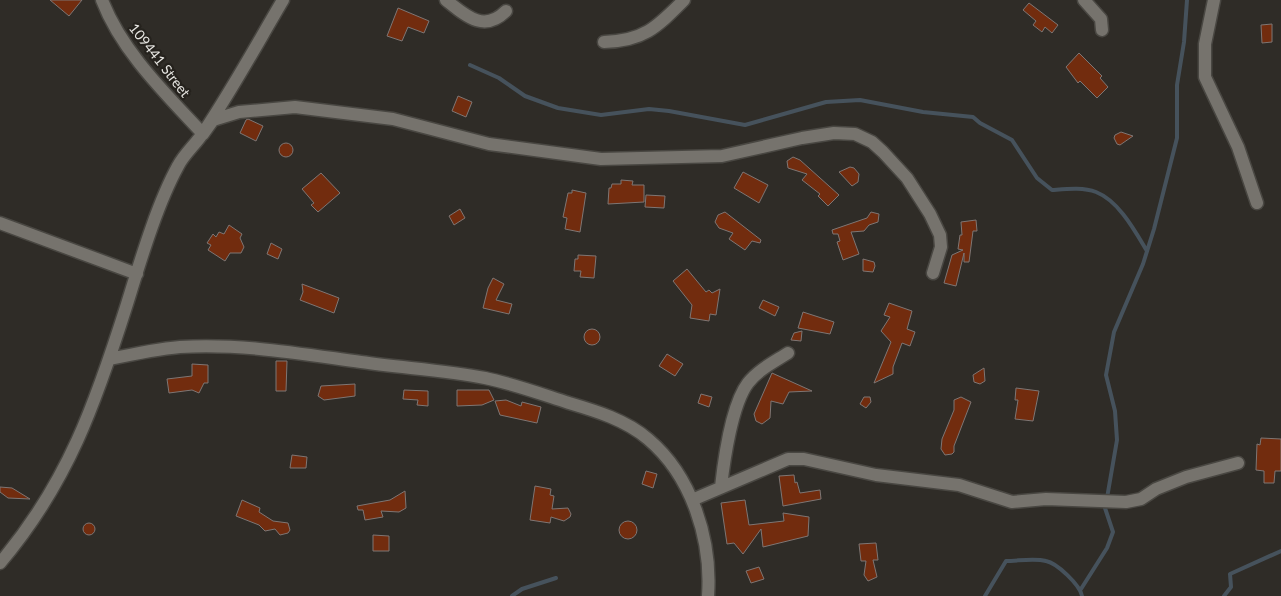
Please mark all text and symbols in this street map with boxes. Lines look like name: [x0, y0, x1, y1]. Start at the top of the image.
street label: 109441 Street: [126, 20, 194, 100]

